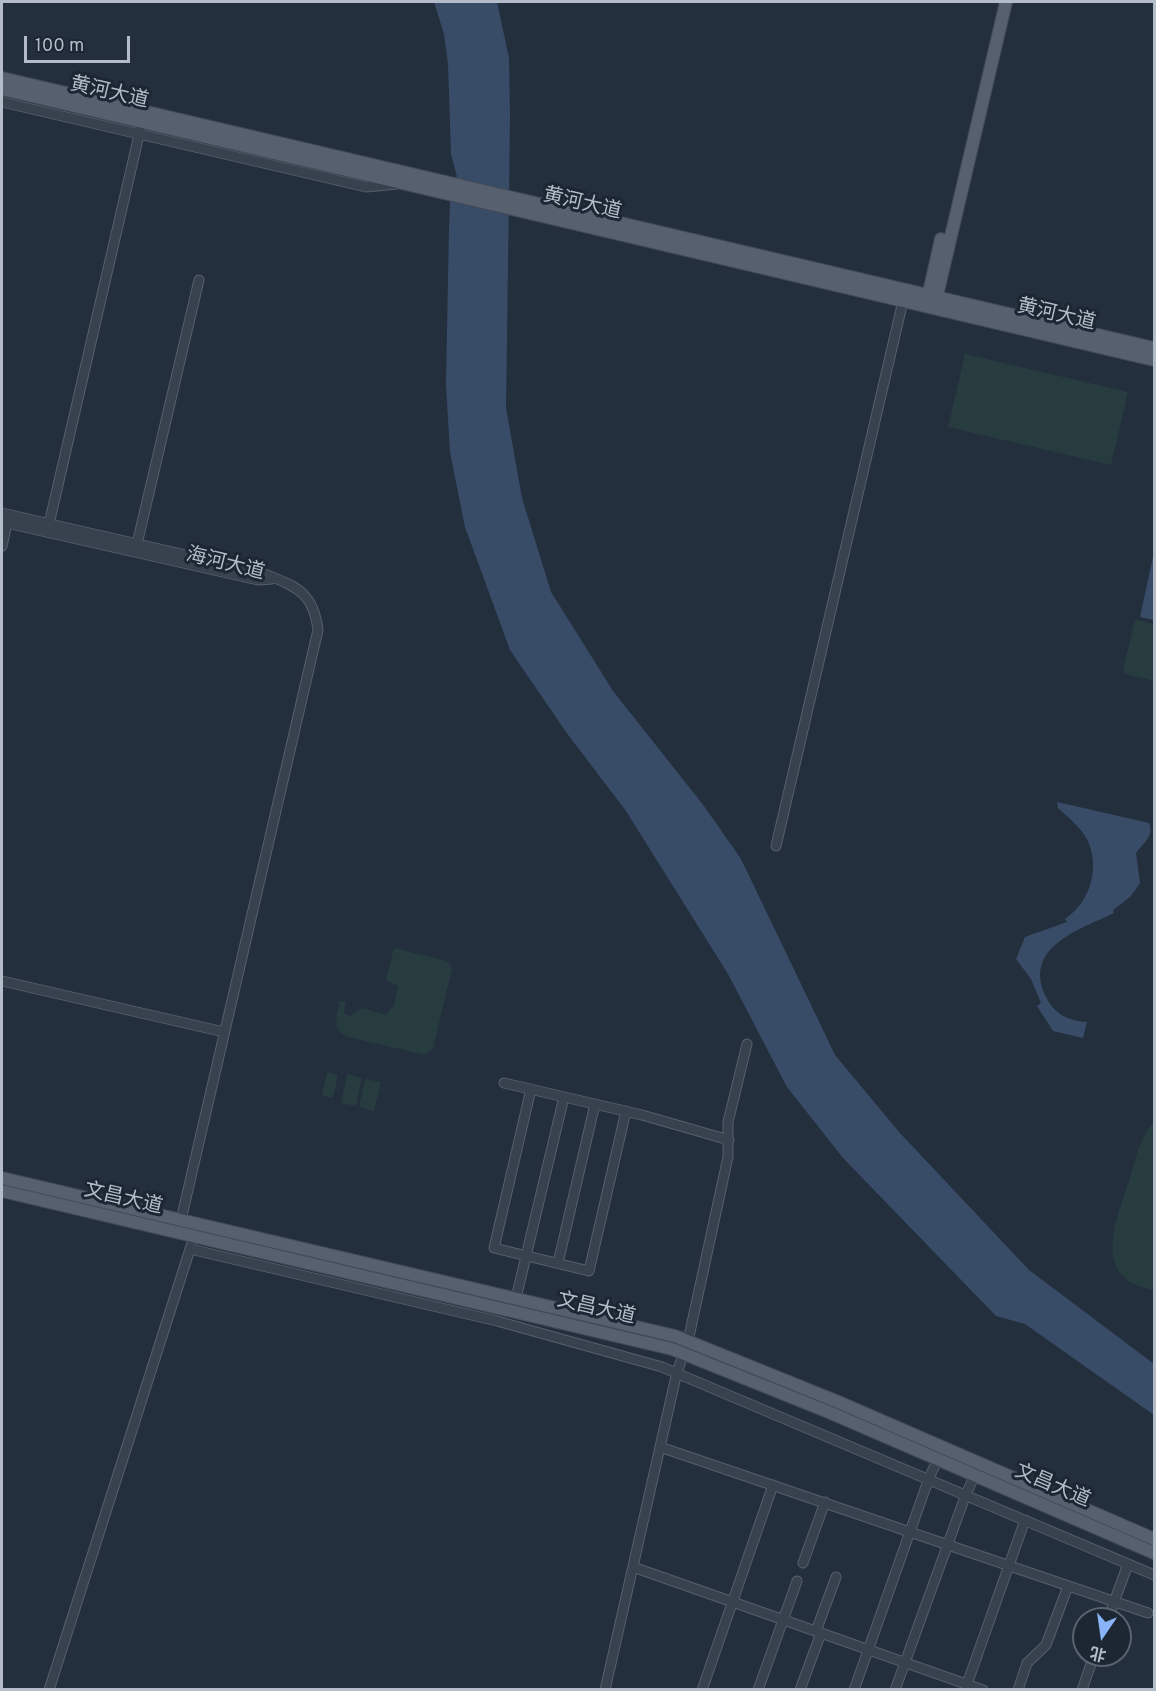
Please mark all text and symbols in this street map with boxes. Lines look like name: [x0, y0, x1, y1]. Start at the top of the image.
scale bar: [27, 24, 134, 62]
text: 100 m: [35, 35, 84, 58]
street label: 黄河大道: [67, 73, 151, 115]
street label: 黄河大道: [540, 184, 624, 226]
street label: 黄河大道: [1014, 295, 1098, 337]
street label: 海河大道: [183, 544, 267, 586]
street label: 文昌大道: [81, 1179, 165, 1221]
street label: 文昌大道: [554, 1289, 638, 1331]
street label: 文昌大道: [1010, 1460, 1094, 1514]
north arrow: [1072, 1607, 1132, 1667]
text: 北: [1088, 1641, 1108, 1664]

